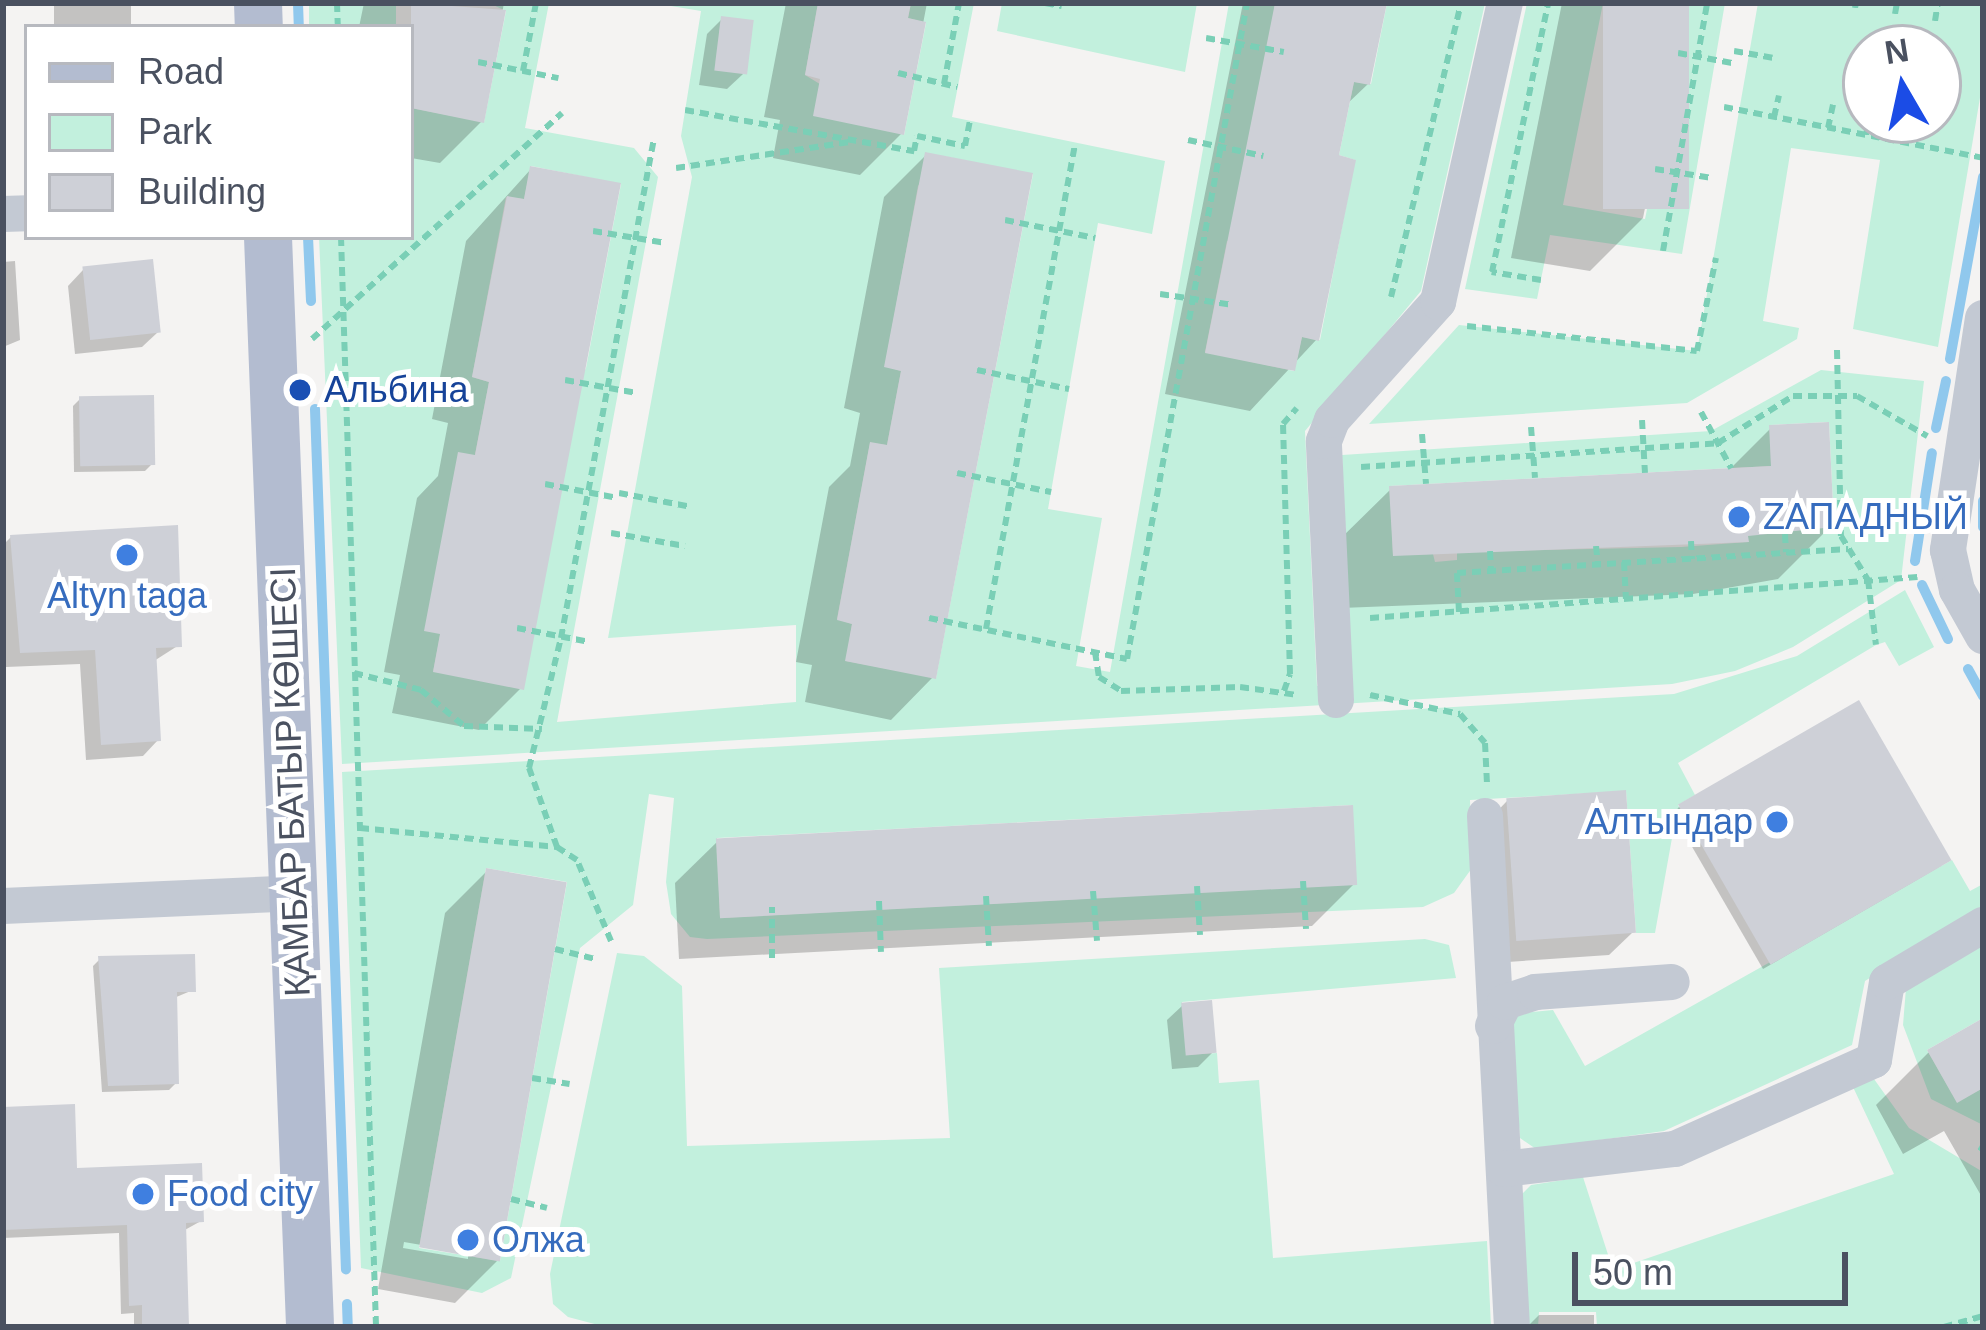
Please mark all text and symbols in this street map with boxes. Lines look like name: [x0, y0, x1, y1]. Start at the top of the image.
legend: [24, 24, 414, 240]
north arrow: [1842, 24, 1962, 144]
text: N: [1882, 31, 1911, 71]
text: Road: [138, 51, 224, 92]
text: Park: [138, 111, 212, 152]
text: Building: [138, 171, 266, 212]
place label: Альбина: [324, 368, 468, 412]
marker: Альбина: [287, 377, 313, 403]
place label: ZАПАДНЫЙ: [1763, 495, 1968, 539]
marker: ZАПАДНЫЙ: [1726, 504, 1752, 530]
marker: Altyn taga: [114, 542, 140, 568]
street label: ҚАМБАР БАТЫР КӨШЕСІ: [261, 567, 319, 997]
place label: Altyn taga: [47, 574, 207, 618]
place label: Алтындар: [1585, 800, 1753, 844]
marker: Алтындар: [1764, 809, 1790, 835]
place label: Food city: [167, 1172, 313, 1216]
marker: Food city: [130, 1181, 156, 1207]
place label: Олжа: [492, 1218, 585, 1262]
marker: Олжа: [455, 1227, 481, 1253]
scale bar: [1578, 1228, 1854, 1302]
text: 50 m: [1593, 1252, 1673, 1293]

